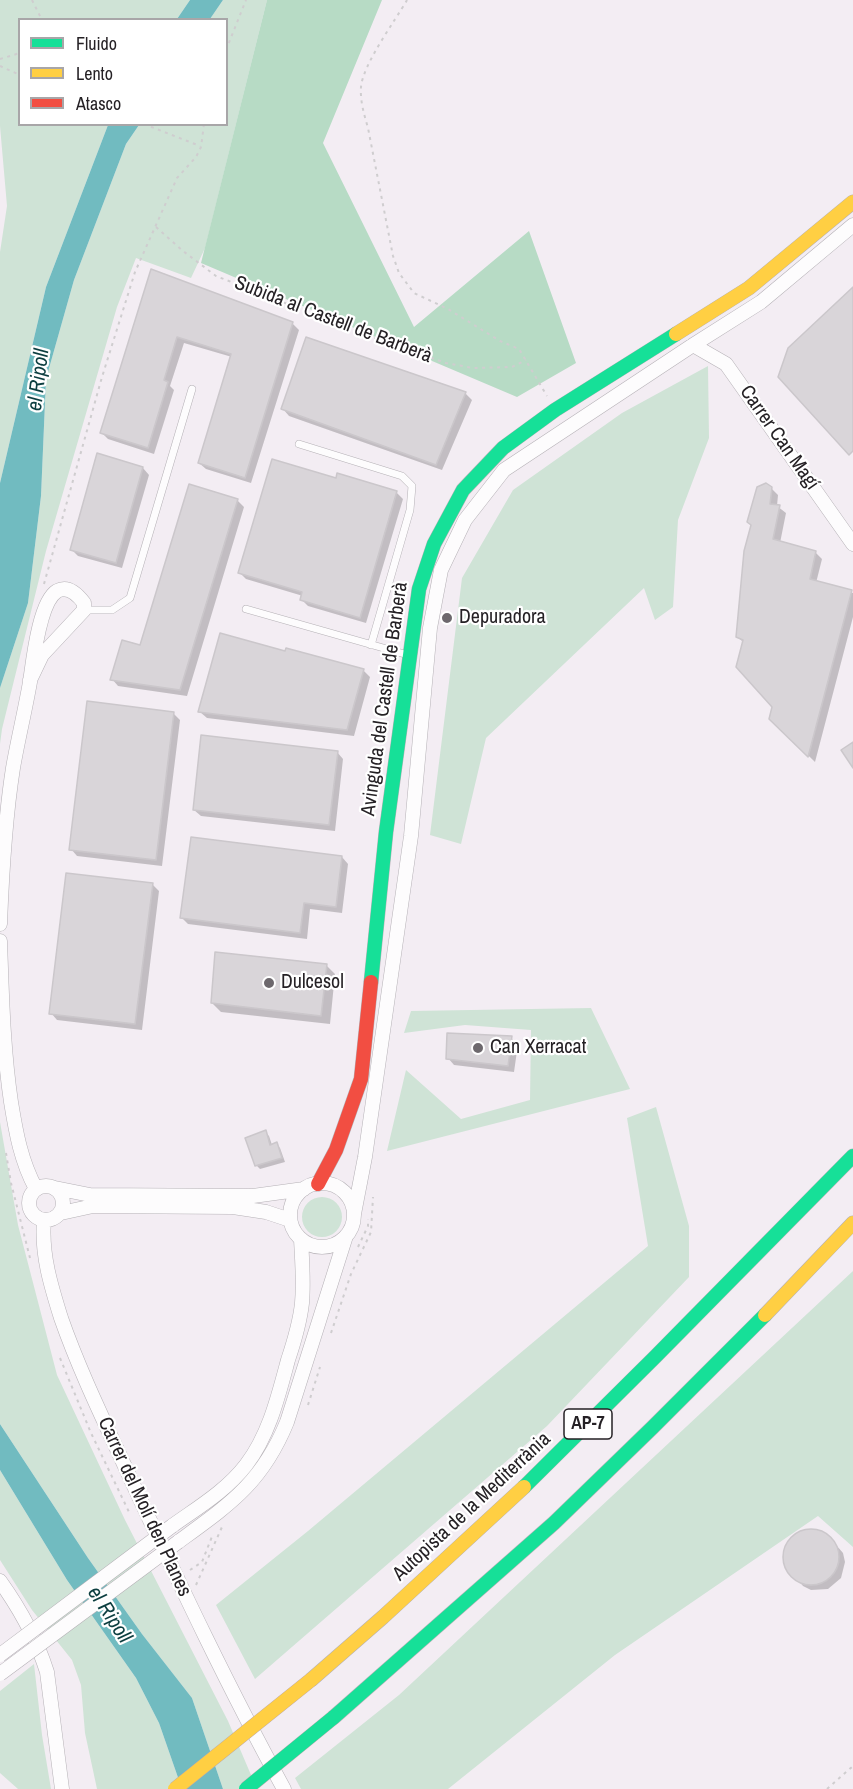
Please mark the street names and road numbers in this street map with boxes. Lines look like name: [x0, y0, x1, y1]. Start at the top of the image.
street label: Subida al Castell de Barberà: [231, 271, 435, 369]
street label: Carrer Can Magí: [734, 381, 824, 495]
street label: Avinguda del Castell de Barberà: [357, 581, 413, 817]
road number: AP-7: [564, 1409, 612, 1439]
street label: Carrer del Molí den Planes: [92, 1414, 196, 1600]
street label: Autopista de la Mediterrània: [388, 1428, 556, 1586]

